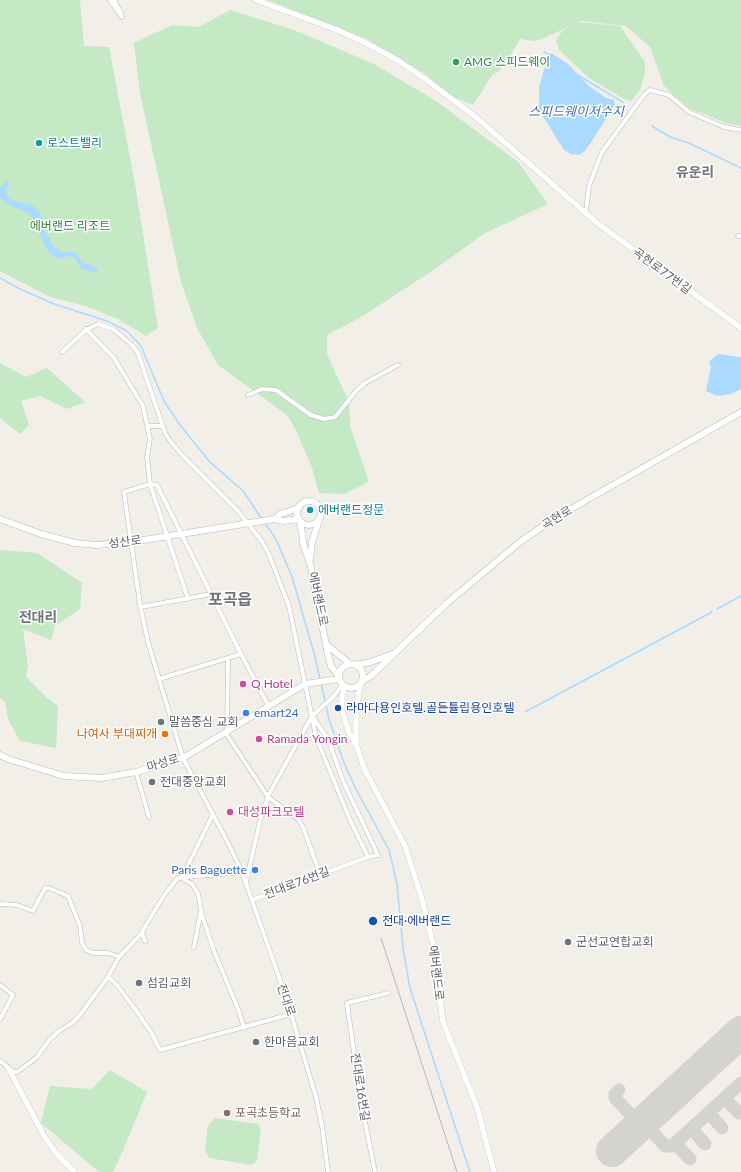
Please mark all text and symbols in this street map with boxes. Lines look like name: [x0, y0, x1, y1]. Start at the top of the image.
place label: AMG 스피드웨이: [464, 55, 550, 69]
marker: AMG 스피드웨이: [451, 57, 461, 67]
water label: 스피드웨이저수지: [528, 104, 624, 120]
place label: 로스트밸리: [47, 136, 102, 150]
marker: 로스트밸리: [34, 138, 44, 148]
district label: 유운리: [676, 164, 714, 180]
park label: 에버랜드 리조트: [30, 219, 110, 233]
street label: 곡현로77번길: [630, 245, 694, 297]
place label: 에버랜드정문: [318, 503, 384, 517]
street label: 곡현로: [539, 503, 575, 533]
marker: 에버랜드정문: [305, 505, 315, 515]
street label: 성산로: [108, 533, 142, 551]
street label: 에버랜드로: [305, 571, 331, 627]
district label: 포곡읍: [208, 590, 252, 610]
district label: 전대리: [19, 609, 57, 625]
place label: Q Hotel: [251, 677, 293, 691]
marker: Q Hotel: [238, 679, 248, 689]
place label: 라마다용인호텔.골든튤립용인호텔: [346, 701, 514, 715]
marker: 라마다용인호텔.골든튤립용인호텔: [333, 703, 343, 713]
place label: emart24: [254, 706, 299, 720]
marker: emart24: [241, 708, 251, 718]
place label: 말씀중심 교회: [169, 715, 238, 729]
marker: 말씀중심 교회: [156, 717, 166, 727]
place label: 나여사 부대찌개: [77, 727, 157, 741]
marker: 나여사 부대찌개: [160, 729, 170, 739]
place label: Ramada Yongin: [267, 732, 347, 746]
marker: Ramada Yongin: [254, 734, 264, 744]
street label: 마성로: [145, 751, 181, 775]
place label: 전대중앙교회: [160, 775, 226, 789]
marker: 전대중앙교회: [147, 777, 157, 787]
place label: 대성파크모텔: [238, 805, 304, 819]
marker: 대성파크모텔: [225, 807, 235, 817]
place label: Paris Baguette: [171, 863, 247, 877]
street label: 전대로76번길: [262, 864, 332, 902]
marker: Paris Baguette: [250, 865, 260, 875]
place label: 전대·에버랜드: [382, 914, 451, 928]
marker: 전대·에버랜드: [367, 915, 379, 927]
place label: 군선교연합교회: [576, 935, 653, 949]
marker: 군선교연합교회: [563, 937, 573, 947]
street label: 에버랜드로: [425, 945, 447, 1001]
place label: 섬김교회: [147, 976, 191, 990]
marker: 섬김교회: [134, 978, 144, 988]
street label: 전대로: [274, 982, 298, 1018]
place label: 한마음교회: [264, 1035, 319, 1049]
marker: 한마음교회: [251, 1037, 261, 1047]
street label: 전대로16번길: [347, 1052, 373, 1122]
place label: 포곡초등학교: [235, 1106, 301, 1120]
marker: 포곡초등학교: [222, 1108, 232, 1118]

